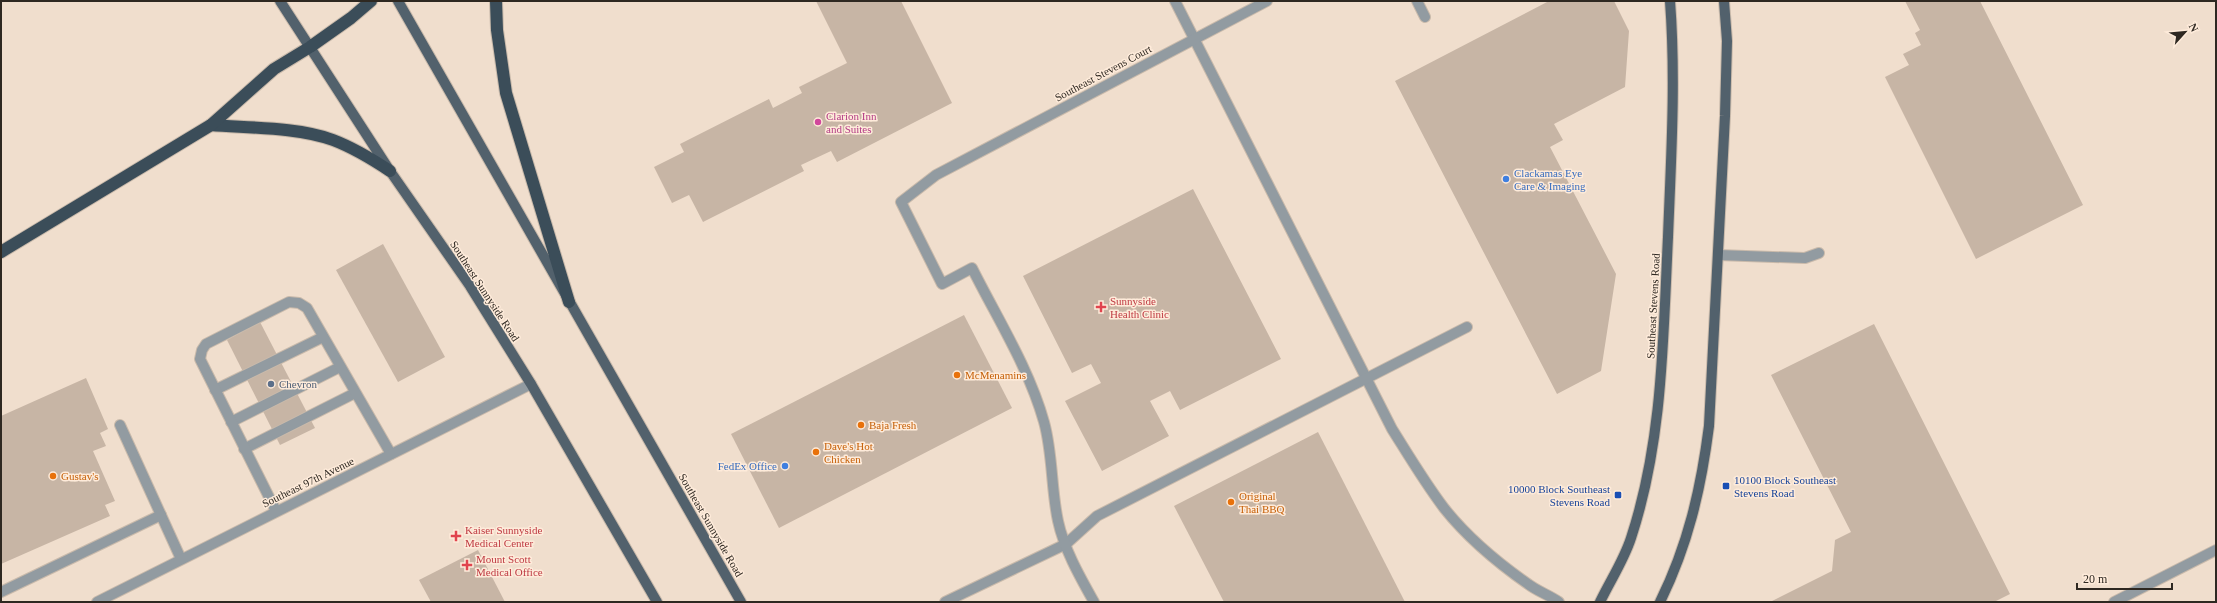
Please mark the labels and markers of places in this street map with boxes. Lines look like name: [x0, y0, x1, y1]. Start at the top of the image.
place label: Clarion Inn and Suites: [826, 110, 877, 135]
marker: Clarion Inn and Suites: [813, 117, 823, 127]
place label: Clackamas Eye Care & Imaging: [1514, 167, 1586, 192]
marker: Clackamas Eye Care & Imaging: [1501, 174, 1511, 184]
place label: Sunnyside Health Clinic: [1110, 295, 1169, 320]
marker: Sunnyside Health Clinic: [1095, 301, 1107, 313]
place label: McMenamins: [965, 369, 1026, 381]
marker: McMenamins: [952, 370, 962, 380]
place label: Chevron: [279, 378, 317, 390]
marker: Chevron: [266, 379, 276, 389]
place label: Baja Fresh: [869, 419, 917, 431]
marker: Baja Fresh: [856, 420, 866, 430]
place label: Dave's Hot Chicken: [824, 440, 873, 465]
marker: Dave's Hot Chicken: [811, 447, 821, 457]
place label: FedEx Office: [718, 460, 777, 472]
marker: FedEx Office: [780, 461, 790, 471]
place label: Gustav's: [61, 470, 98, 482]
marker: Gustav's: [48, 471, 58, 481]
place label: 10100 Block Southeast Stevens Road: [1734, 474, 1836, 499]
marker: 10100 Block Southeast Stevens Road: [1721, 481, 1731, 491]
place label: 10000 Block Southeast Stevens Road: [1508, 483, 1610, 508]
place label: Original Thai BBQ: [1239, 490, 1285, 515]
marker: 10000 Block Southeast Stevens Road: [1613, 490, 1623, 500]
marker: Original Thai BBQ: [1226, 497, 1236, 507]
place label: Kaiser Sunnyside Medical Center: [465, 524, 542, 549]
marker: Kaiser Sunnyside Medical Center: [450, 530, 462, 542]
place label: Mount Scott Medical Office: [476, 553, 543, 578]
marker: Mount Scott Medical Office: [461, 559, 473, 571]

